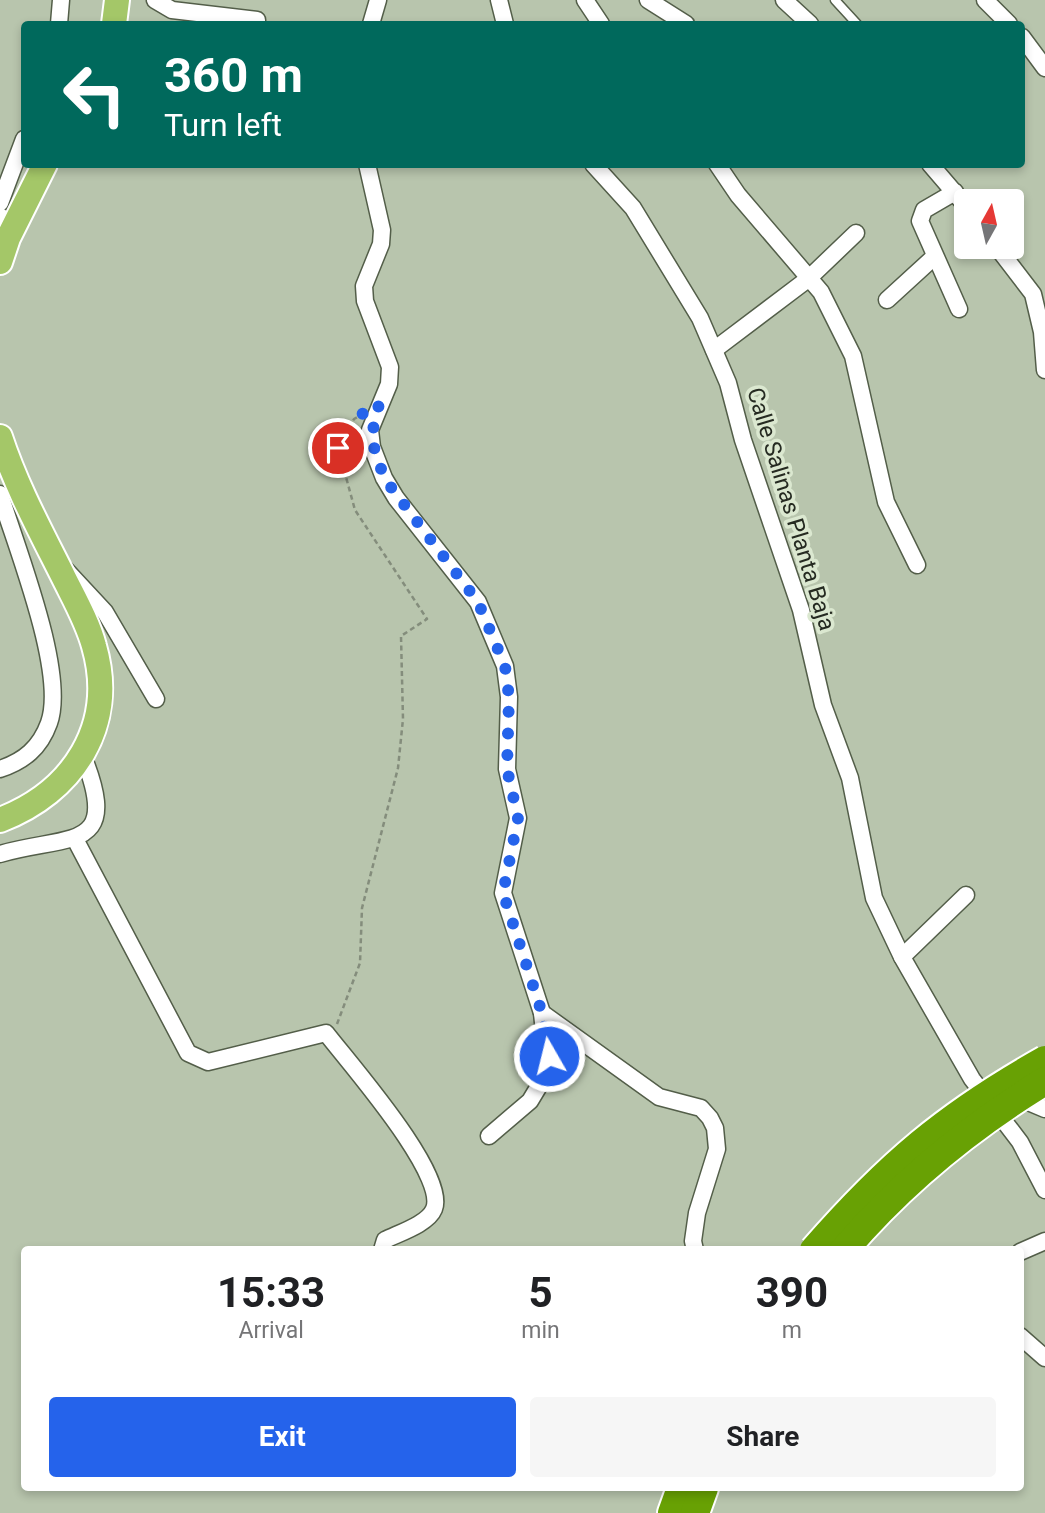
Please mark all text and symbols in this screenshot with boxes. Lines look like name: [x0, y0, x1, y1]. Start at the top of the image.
text: 360 m: [164, 47, 303, 104]
icon: left: [49, 49, 140, 140]
text: Turn left: [164, 106, 282, 144]
north arrow: [954, 189, 1024, 259]
map controls: [954, 189, 1024, 259]
street label: Calle Salinas Planta Baja: [741, 384, 841, 634]
pin: [308, 418, 368, 478]
icon: arrive: [319, 429, 357, 467]
position arrow: [512, 1019, 586, 1093]
text: 15:33: [217, 1268, 325, 1317]
text: 5: [528, 1268, 553, 1317]
text: 390: [756, 1268, 828, 1317]
text: Arrival: [238, 1317, 304, 1344]
text: min: [521, 1317, 560, 1344]
text: m: [782, 1317, 802, 1344]
button: Exit: [49, 1397, 516, 1477]
button: Share: [530, 1397, 996, 1477]

